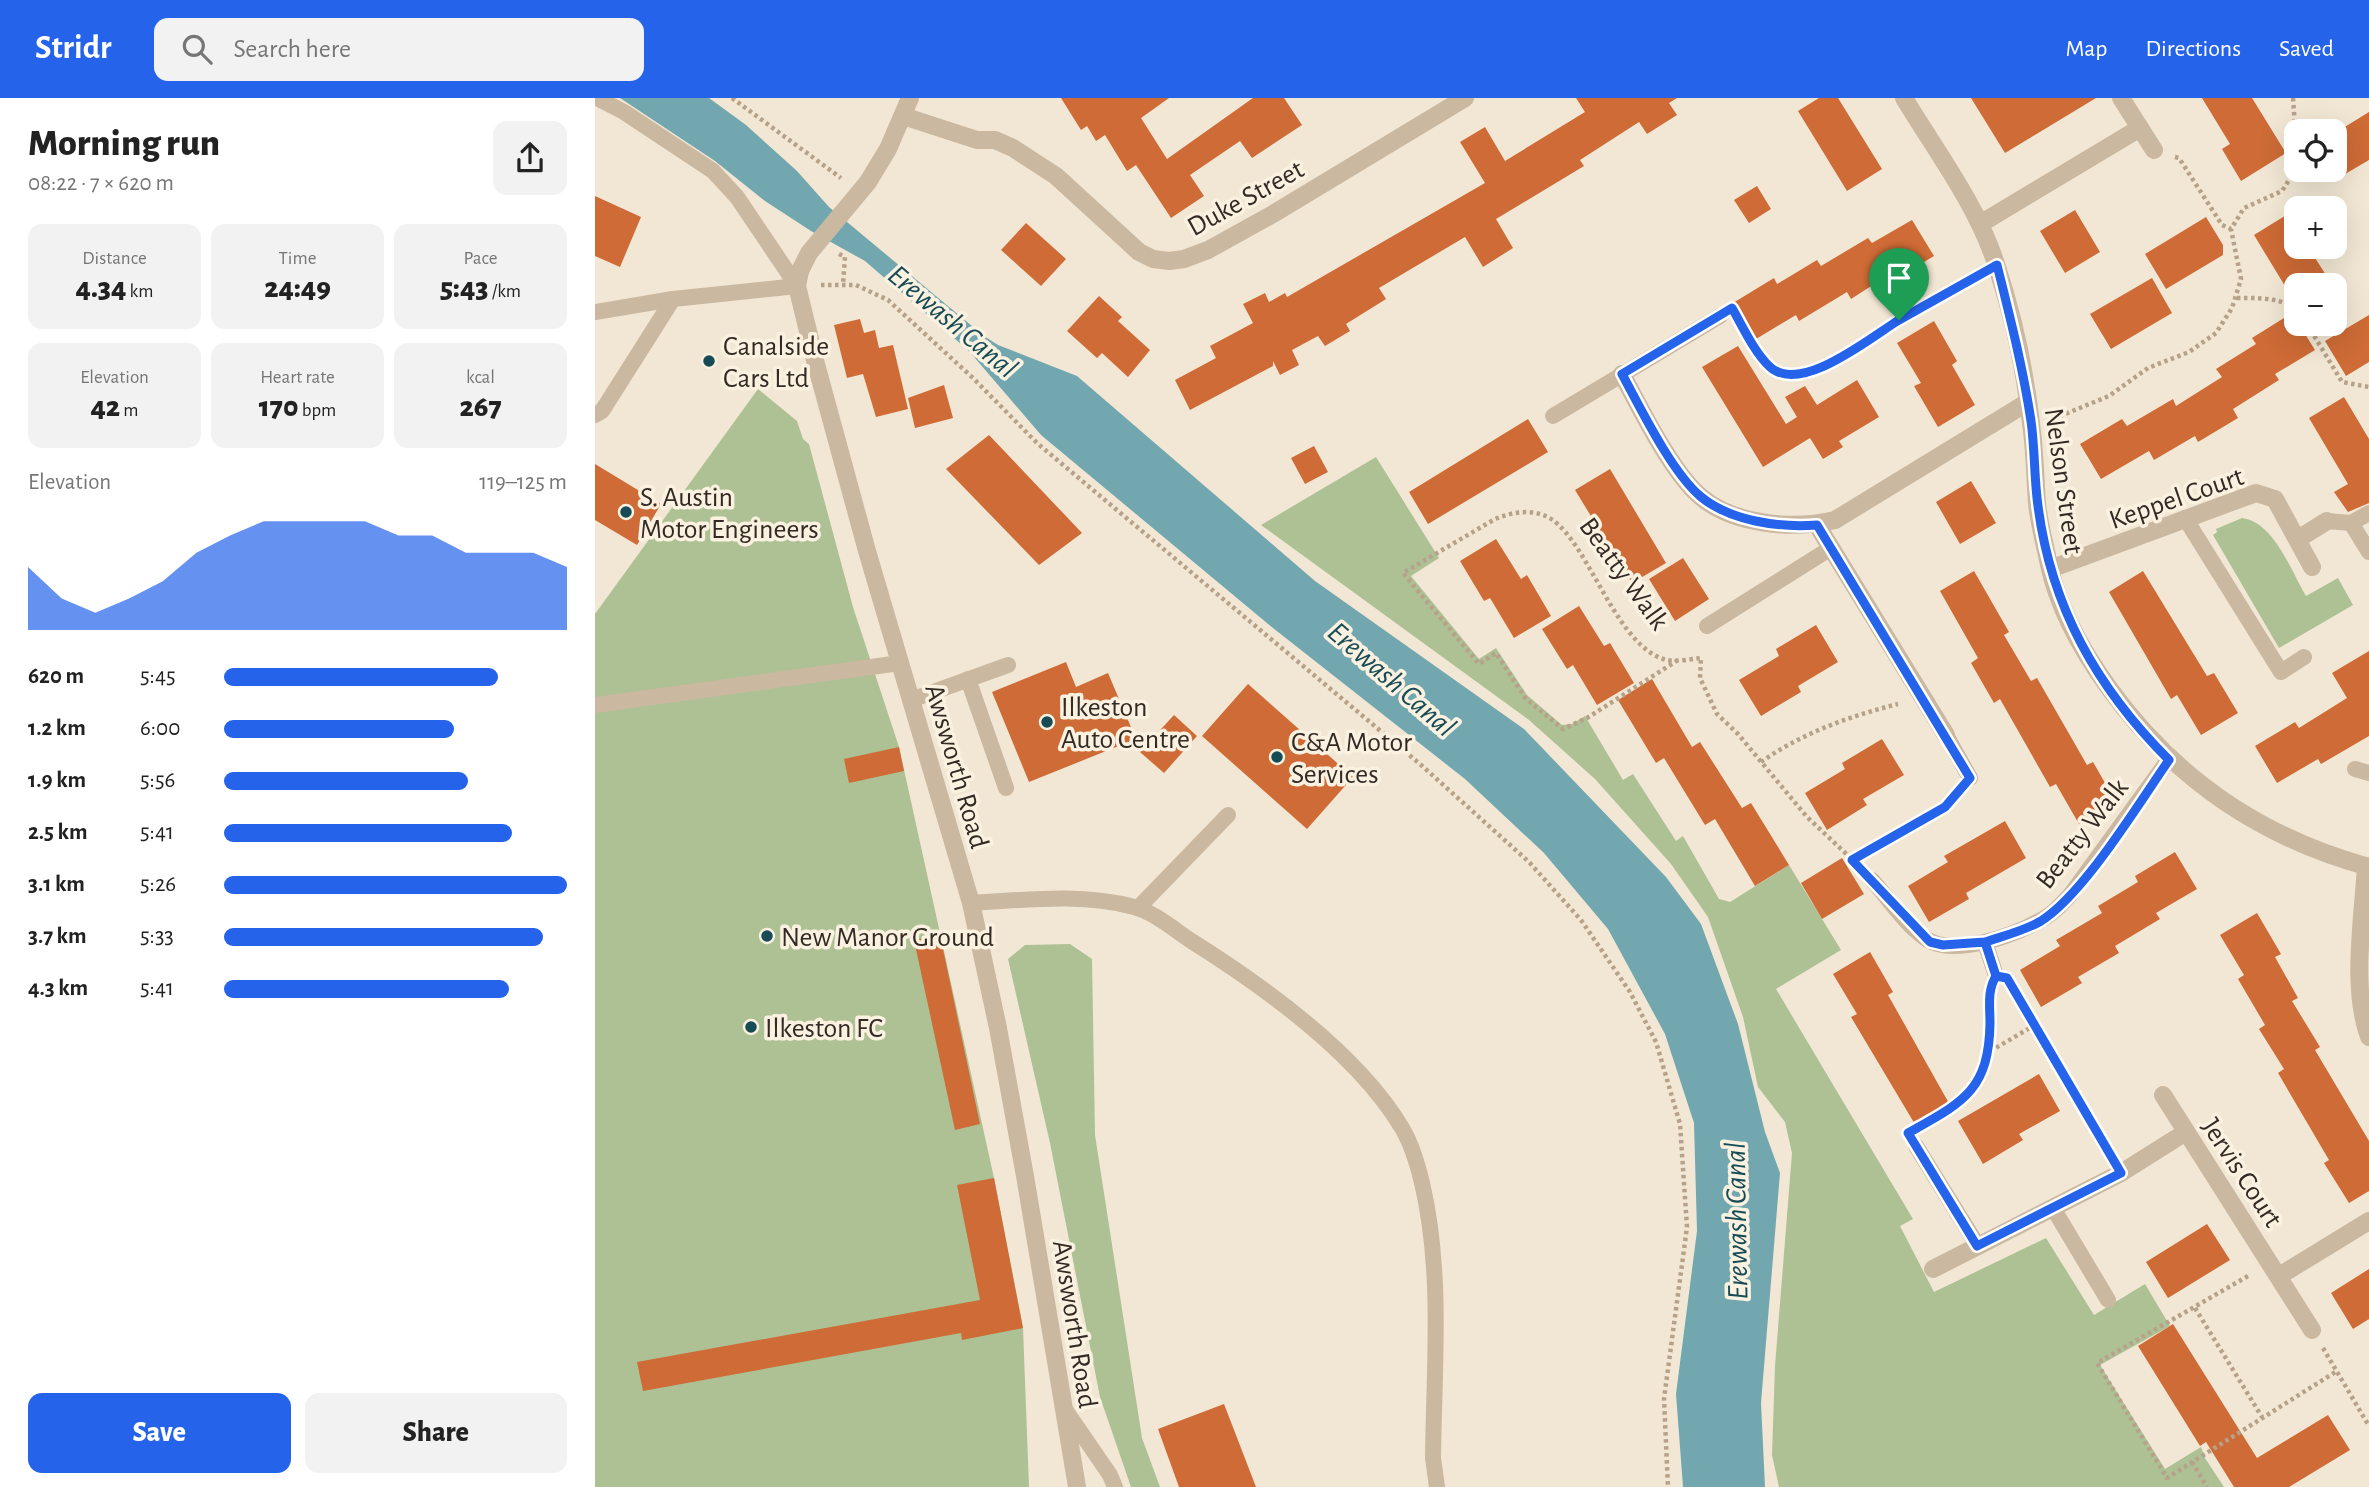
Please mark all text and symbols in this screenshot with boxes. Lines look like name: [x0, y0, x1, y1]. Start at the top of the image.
search box: [154, 18, 644, 81]
icon: search: [178, 30, 216, 68]
text: Stridr: [35, 32, 112, 65]
text: Search here: [234, 36, 351, 62]
text: Map: [2065, 37, 2107, 61]
text: Directions: [2145, 37, 2241, 61]
text: Saved: [2279, 37, 2334, 61]
map controls: [2284, 119, 2347, 336]
button: locate: [2284, 119, 2347, 182]
button: share: [493, 121, 567, 195]
text: Morning run: [28, 125, 220, 163]
street label: Duke Street: [1183, 155, 1309, 242]
text: 08:22 · 7 × 620 m: [28, 172, 174, 195]
button: +: [2284, 196, 2347, 259]
pin: [1869, 248, 1929, 320]
text: Distance: [82, 249, 147, 268]
text: Time: [279, 249, 316, 268]
text: Pace: [463, 249, 498, 268]
icon: arrive: [1880, 259, 1918, 297]
water label: Erewash Canal: [882, 260, 1022, 384]
text: 4.34: [76, 273, 126, 303]
text: 24:49: [264, 273, 331, 303]
text: 5:43: [440, 273, 489, 303]
button: −: [2284, 273, 2347, 336]
text: km: [126, 282, 153, 301]
text: /km: [489, 282, 521, 301]
place label: Canalside Cars Ltd: [723, 333, 829, 393]
marker: Canalside Cars Ltd: [701, 353, 717, 369]
text: Elevation: [80, 368, 149, 387]
text: Heart rate: [260, 368, 335, 387]
text: kcal: [466, 368, 495, 387]
text: 42: [90, 392, 120, 422]
text: 170: [259, 392, 299, 422]
text: 267: [459, 392, 502, 422]
text: m: [120, 401, 139, 420]
text: bpm: [299, 401, 336, 420]
street label: Nelson Street: [2039, 406, 2087, 556]
street label: Keppel Court: [2106, 463, 2248, 535]
text: Elevation: [28, 471, 111, 494]
text: 119–125 m: [479, 471, 567, 494]
place label: S. Austin Motor Engineers: [640, 484, 819, 544]
marker: S. Austin Motor Engineers: [618, 504, 634, 520]
street label: Beatty Walk: [1574, 513, 1673, 636]
water label: Erewash Canal: [1322, 617, 1461, 743]
text: 620 m: [28, 665, 84, 688]
text: 5:45: [140, 665, 176, 688]
street label: Awsworth Road: [919, 681, 993, 852]
place label: Ilkeston Auto Centre: [1061, 694, 1190, 754]
marker: Ilkeston Auto Centre: [1039, 714, 1055, 730]
text: 1.2 km: [28, 717, 86, 740]
text: 6:00: [140, 717, 180, 740]
place label: C&A Motor Services: [1291, 729, 1412, 789]
marker: C&A Motor Services: [1269, 749, 1285, 765]
text: 1.9 km: [28, 769, 86, 792]
text: 5:56: [140, 769, 175, 792]
street label: Beatty Walk: [2031, 774, 2134, 895]
text: 2.5 km: [28, 821, 87, 844]
text: 5:41: [140, 821, 174, 844]
text: 3.1 km: [28, 873, 85, 896]
text: 5:26: [140, 873, 176, 896]
place label: New Manor Ground: [781, 924, 994, 952]
text: 3.7 km: [28, 925, 87, 948]
text: 5:33: [140, 925, 174, 948]
marker: New Manor Ground: [759, 928, 775, 944]
text: 4.3 km: [28, 977, 88, 1000]
text: 5:41: [140, 977, 174, 1000]
place label: Ilkeston FC: [765, 1015, 883, 1043]
marker: Ilkeston FC: [743, 1019, 759, 1035]
street label: Jervis Court: [2196, 1114, 2287, 1233]
water label: Erewash Canal: [1721, 1142, 1753, 1300]
street label: Awsworth Road: [1047, 1238, 1101, 1410]
button: Save: [28, 1393, 291, 1473]
button: Share: [305, 1393, 567, 1473]

